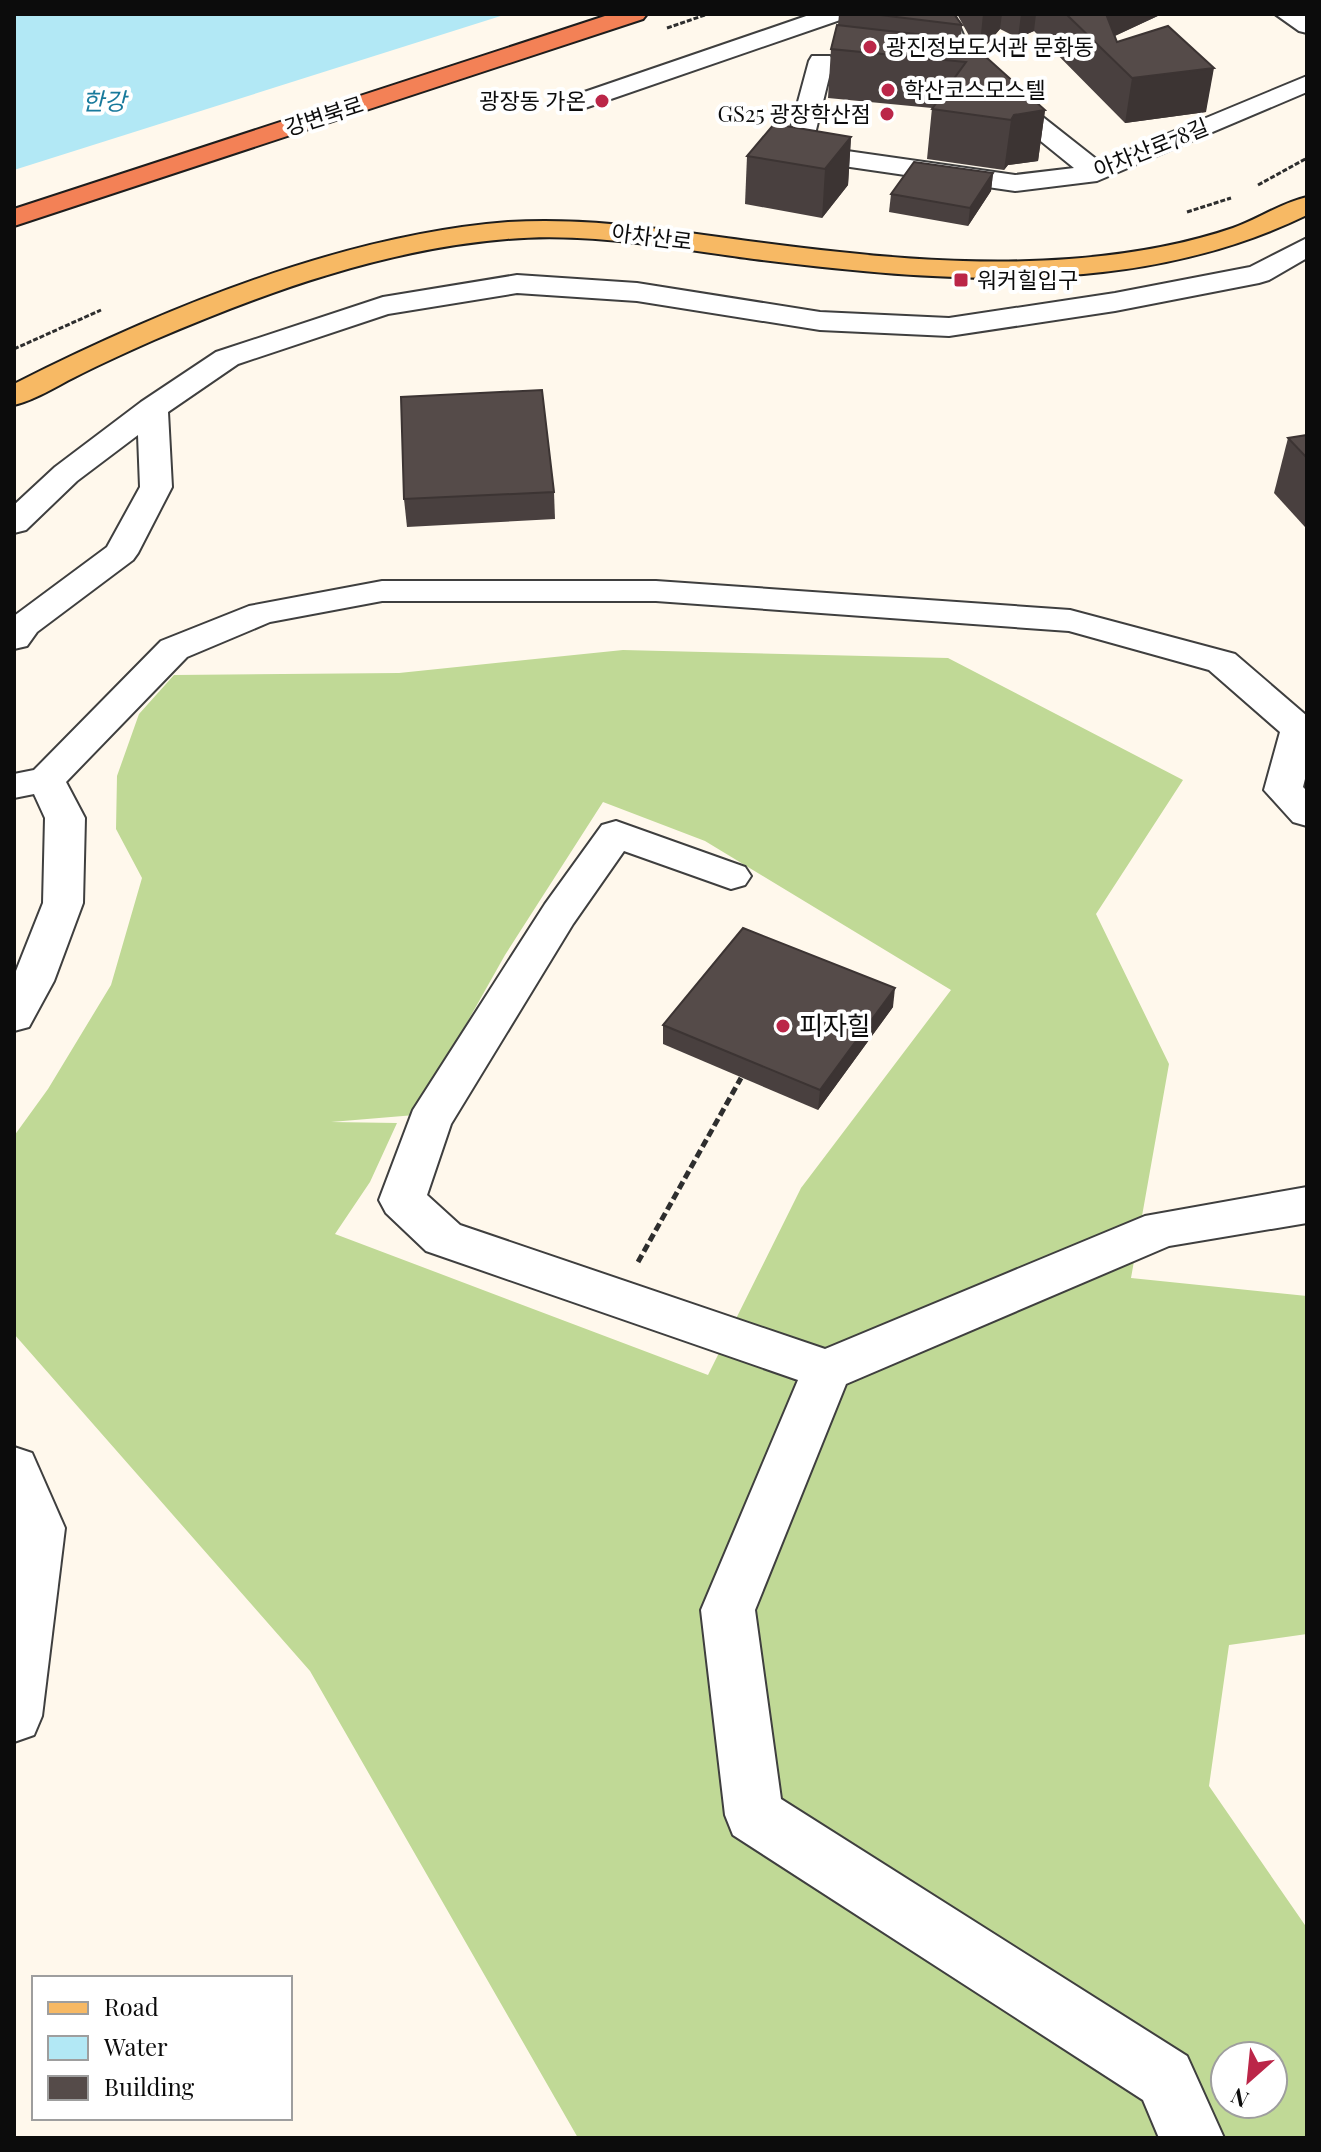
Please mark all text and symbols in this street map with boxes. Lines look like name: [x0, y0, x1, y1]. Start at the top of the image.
place label: 광진정보도서관 문화동: [886, 31, 1094, 61]
marker: 광진정보도서관 문화동: [861, 38, 879, 56]
place label: 학산코스모스텔: [904, 74, 1046, 104]
marker: 학산코스모스텔: [879, 81, 897, 99]
water label: 한강: [82, 84, 129, 116]
place label: 광장동 가온: [479, 85, 586, 115]
street label: 강변북로: [281, 88, 367, 142]
marker: 광장동 가온: [593, 92, 611, 110]
place label: GS25 광장학산점: [718, 98, 871, 128]
marker: GS25 광장학산점: [878, 105, 896, 123]
street label: 아차산로78길: [1089, 110, 1213, 184]
street label: 아차산로: [610, 216, 694, 256]
place label: 워커힐입구: [977, 264, 1078, 294]
marker: 워커힐입구: [952, 271, 970, 289]
place label: 피자힐: [799, 1007, 871, 1042]
marker: 피자힐: [774, 1017, 792, 1035]
legend: [32, 1976, 292, 2120]
text: Road: [104, 1990, 159, 2022]
text: Water: [103, 2030, 168, 2062]
north arrow: [1209, 2040, 1289, 2120]
text: Building: [104, 2070, 195, 2102]
text: N: [1225, 2082, 1253, 2116]

